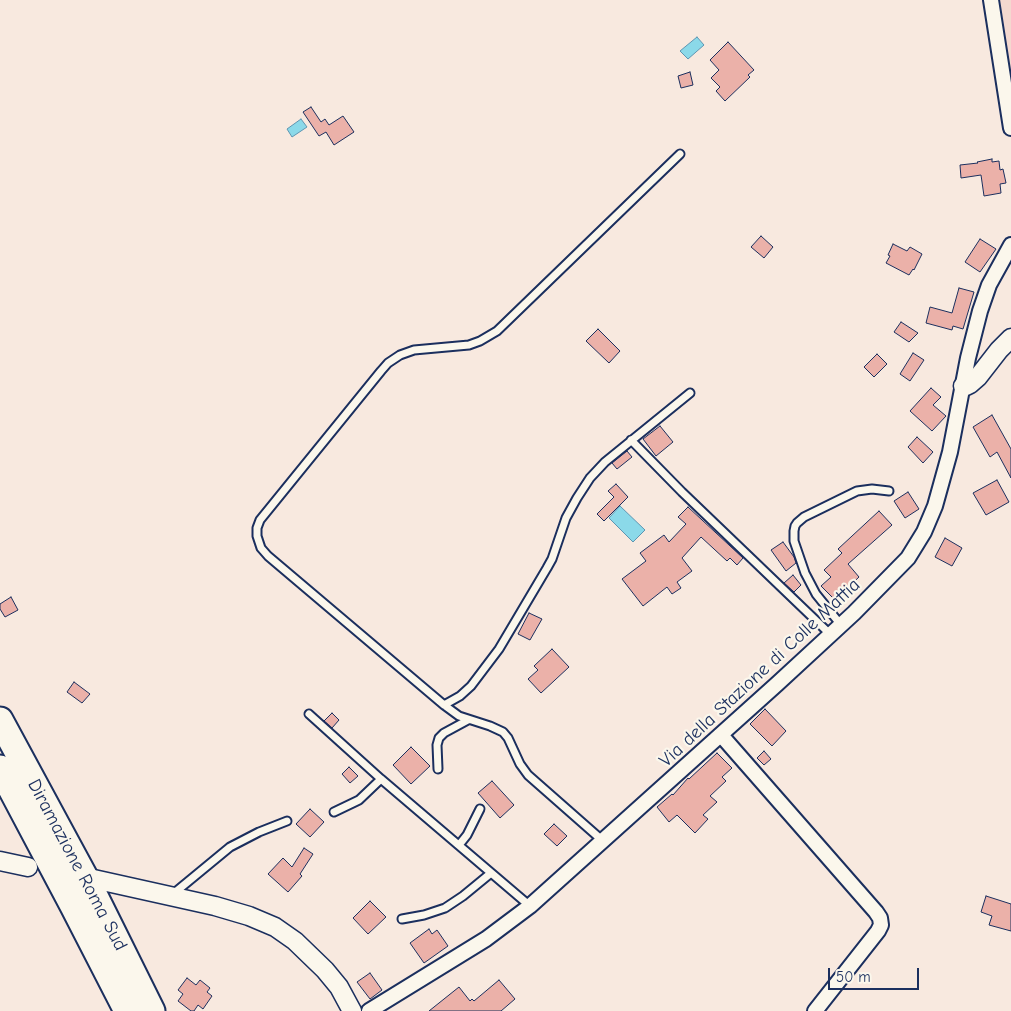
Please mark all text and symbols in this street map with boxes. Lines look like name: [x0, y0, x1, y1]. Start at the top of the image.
street label: Via della Stazione di Colle Mattia: [655, 574, 865, 772]
street label: Diramazione Roma Sud: [22, 775, 132, 955]
scale bar: [831, 958, 922, 990]
text: 50 m: [836, 968, 871, 986]

